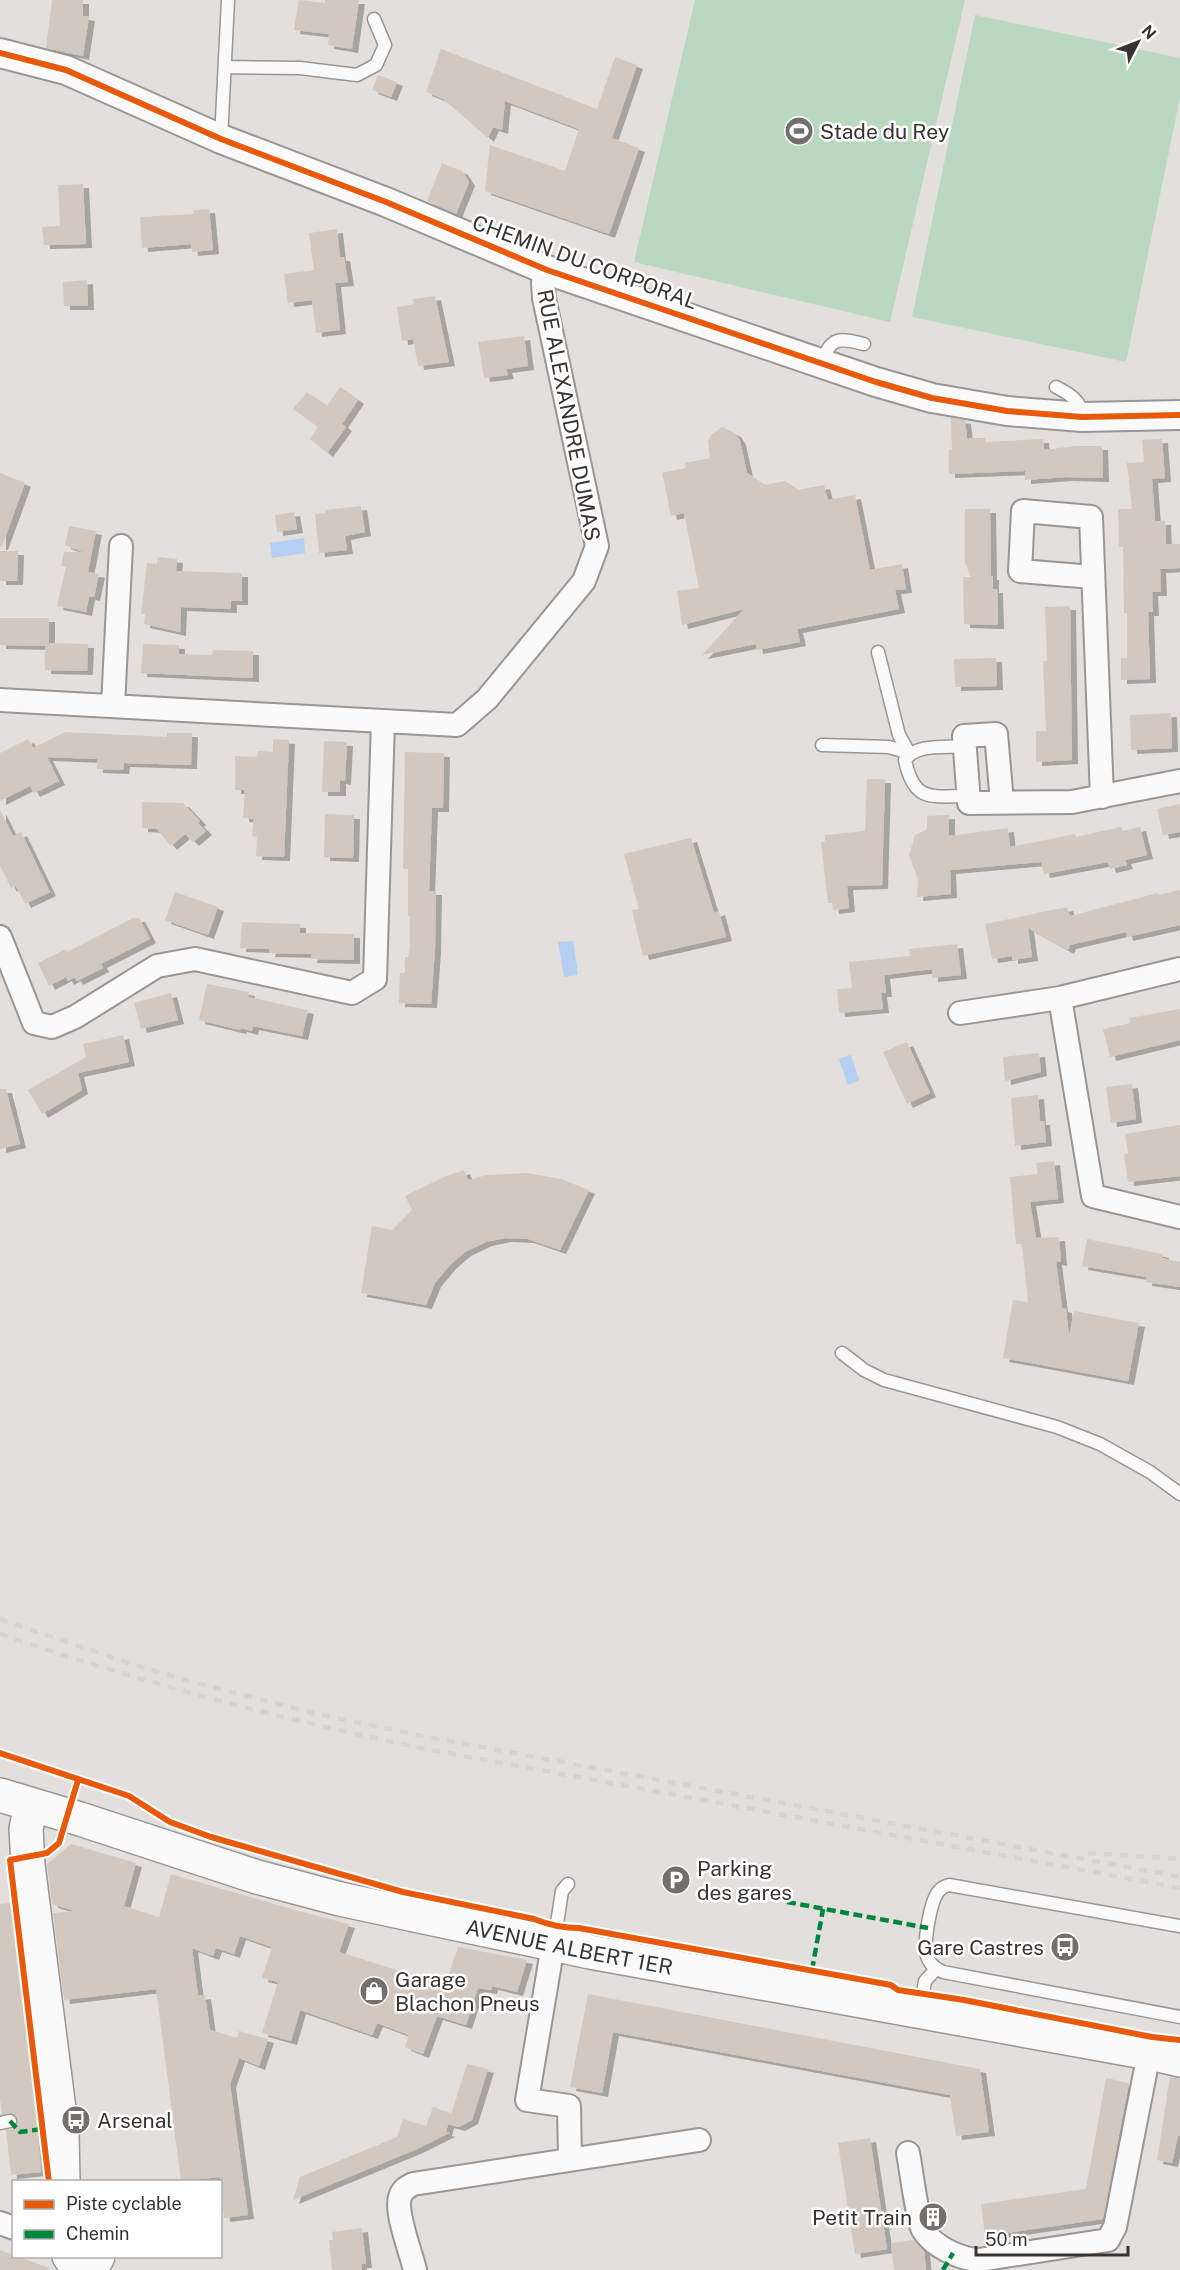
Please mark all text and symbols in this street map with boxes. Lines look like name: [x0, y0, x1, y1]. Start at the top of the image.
north arrow: [1108, 12, 1168, 72]
text: N: [1138, 21, 1160, 43]
sports icon: Stade du Rey: [783, 115, 815, 147]
place label: Stade du Rey: [820, 119, 949, 144]
street label: CHEMIN DU CORPORAL: [469, 210, 701, 314]
street label: RUE ALEXANDRE DUMAS: [532, 287, 606, 543]
place label: Parking des gares: [697, 1856, 792, 1905]
parking icon: Parking des gares: [660, 1864, 692, 1896]
street label: AVENUE ALBERT 1ER: [464, 1914, 675, 1979]
bus stop icon: Gare Castres: [1049, 1931, 1081, 1963]
place label: Gare Castres: [917, 1935, 1044, 1960]
place label: Garage Blachon Pneus: [395, 1967, 540, 2016]
shop icon: Garage Blachon Pneus: [358, 1975, 390, 2007]
bus stop icon: Arsenal: [60, 2104, 92, 2136]
place label: Arsenal: [97, 2108, 173, 2133]
legend: [12, 2180, 222, 2258]
text: Piste cyclable: [66, 2193, 182, 2214]
building icon: Petit Train: [917, 2201, 949, 2233]
place label: Petit Train: [812, 2205, 912, 2230]
scale bar: [976, 2219, 1128, 2257]
text: Chemin: [66, 2223, 130, 2244]
text: 50 m: [985, 2229, 1028, 2250]

